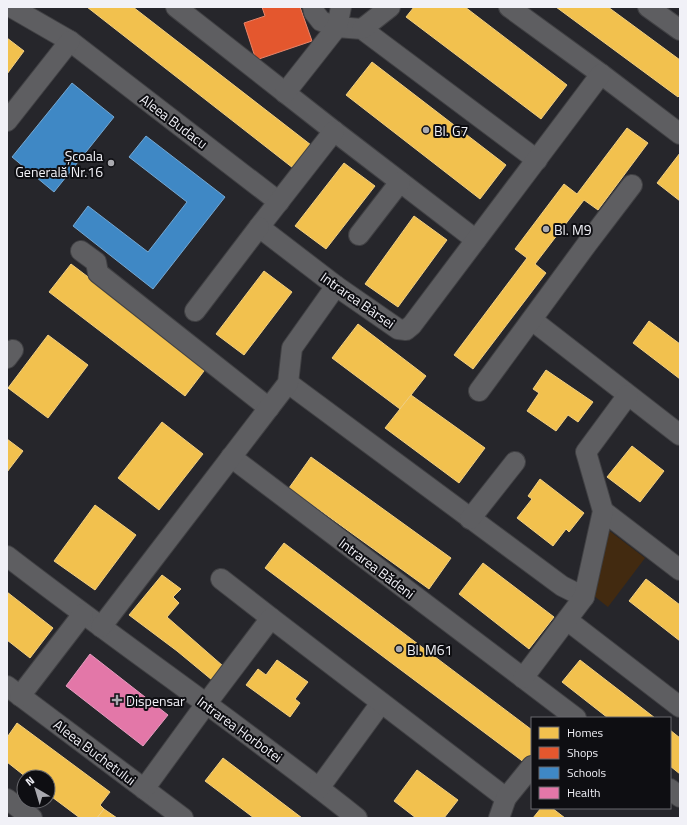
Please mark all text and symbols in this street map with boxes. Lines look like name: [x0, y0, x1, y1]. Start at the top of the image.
street label: Aleea Budacu: [136, 89, 212, 153]
place label: Bl. G7: [434, 120, 468, 141]
marker: Bl. G7: [421, 125, 431, 135]
place label: Școala Generală Nr.16: [15, 145, 103, 182]
marker: Școala Generală Nr.16: [106, 158, 116, 168]
place label: Bl. M9: [554, 219, 592, 240]
marker: Bl. M9: [541, 224, 551, 234]
street label: Intrarea Bârsei: [316, 267, 400, 333]
street label: Intrarea Bădeni: [335, 532, 419, 604]
place label: Bl. M61: [407, 639, 452, 660]
marker: Bl. M61: [394, 644, 404, 654]
place label: Dispensar: [126, 690, 185, 711]
street label: Intrarea Horbotei: [193, 691, 287, 767]
marker: Dispensar: [111, 694, 123, 706]
street label: Aleea Buchetului: [49, 714, 141, 790]
legend: [531, 717, 671, 809]
text: Homes: [567, 723, 603, 742]
text: Shops: [567, 743, 599, 762]
text: Schools: [567, 763, 607, 782]
north arrow: [16, 769, 56, 809]
text: N: [22, 772, 38, 790]
text: Health: [567, 783, 601, 802]

